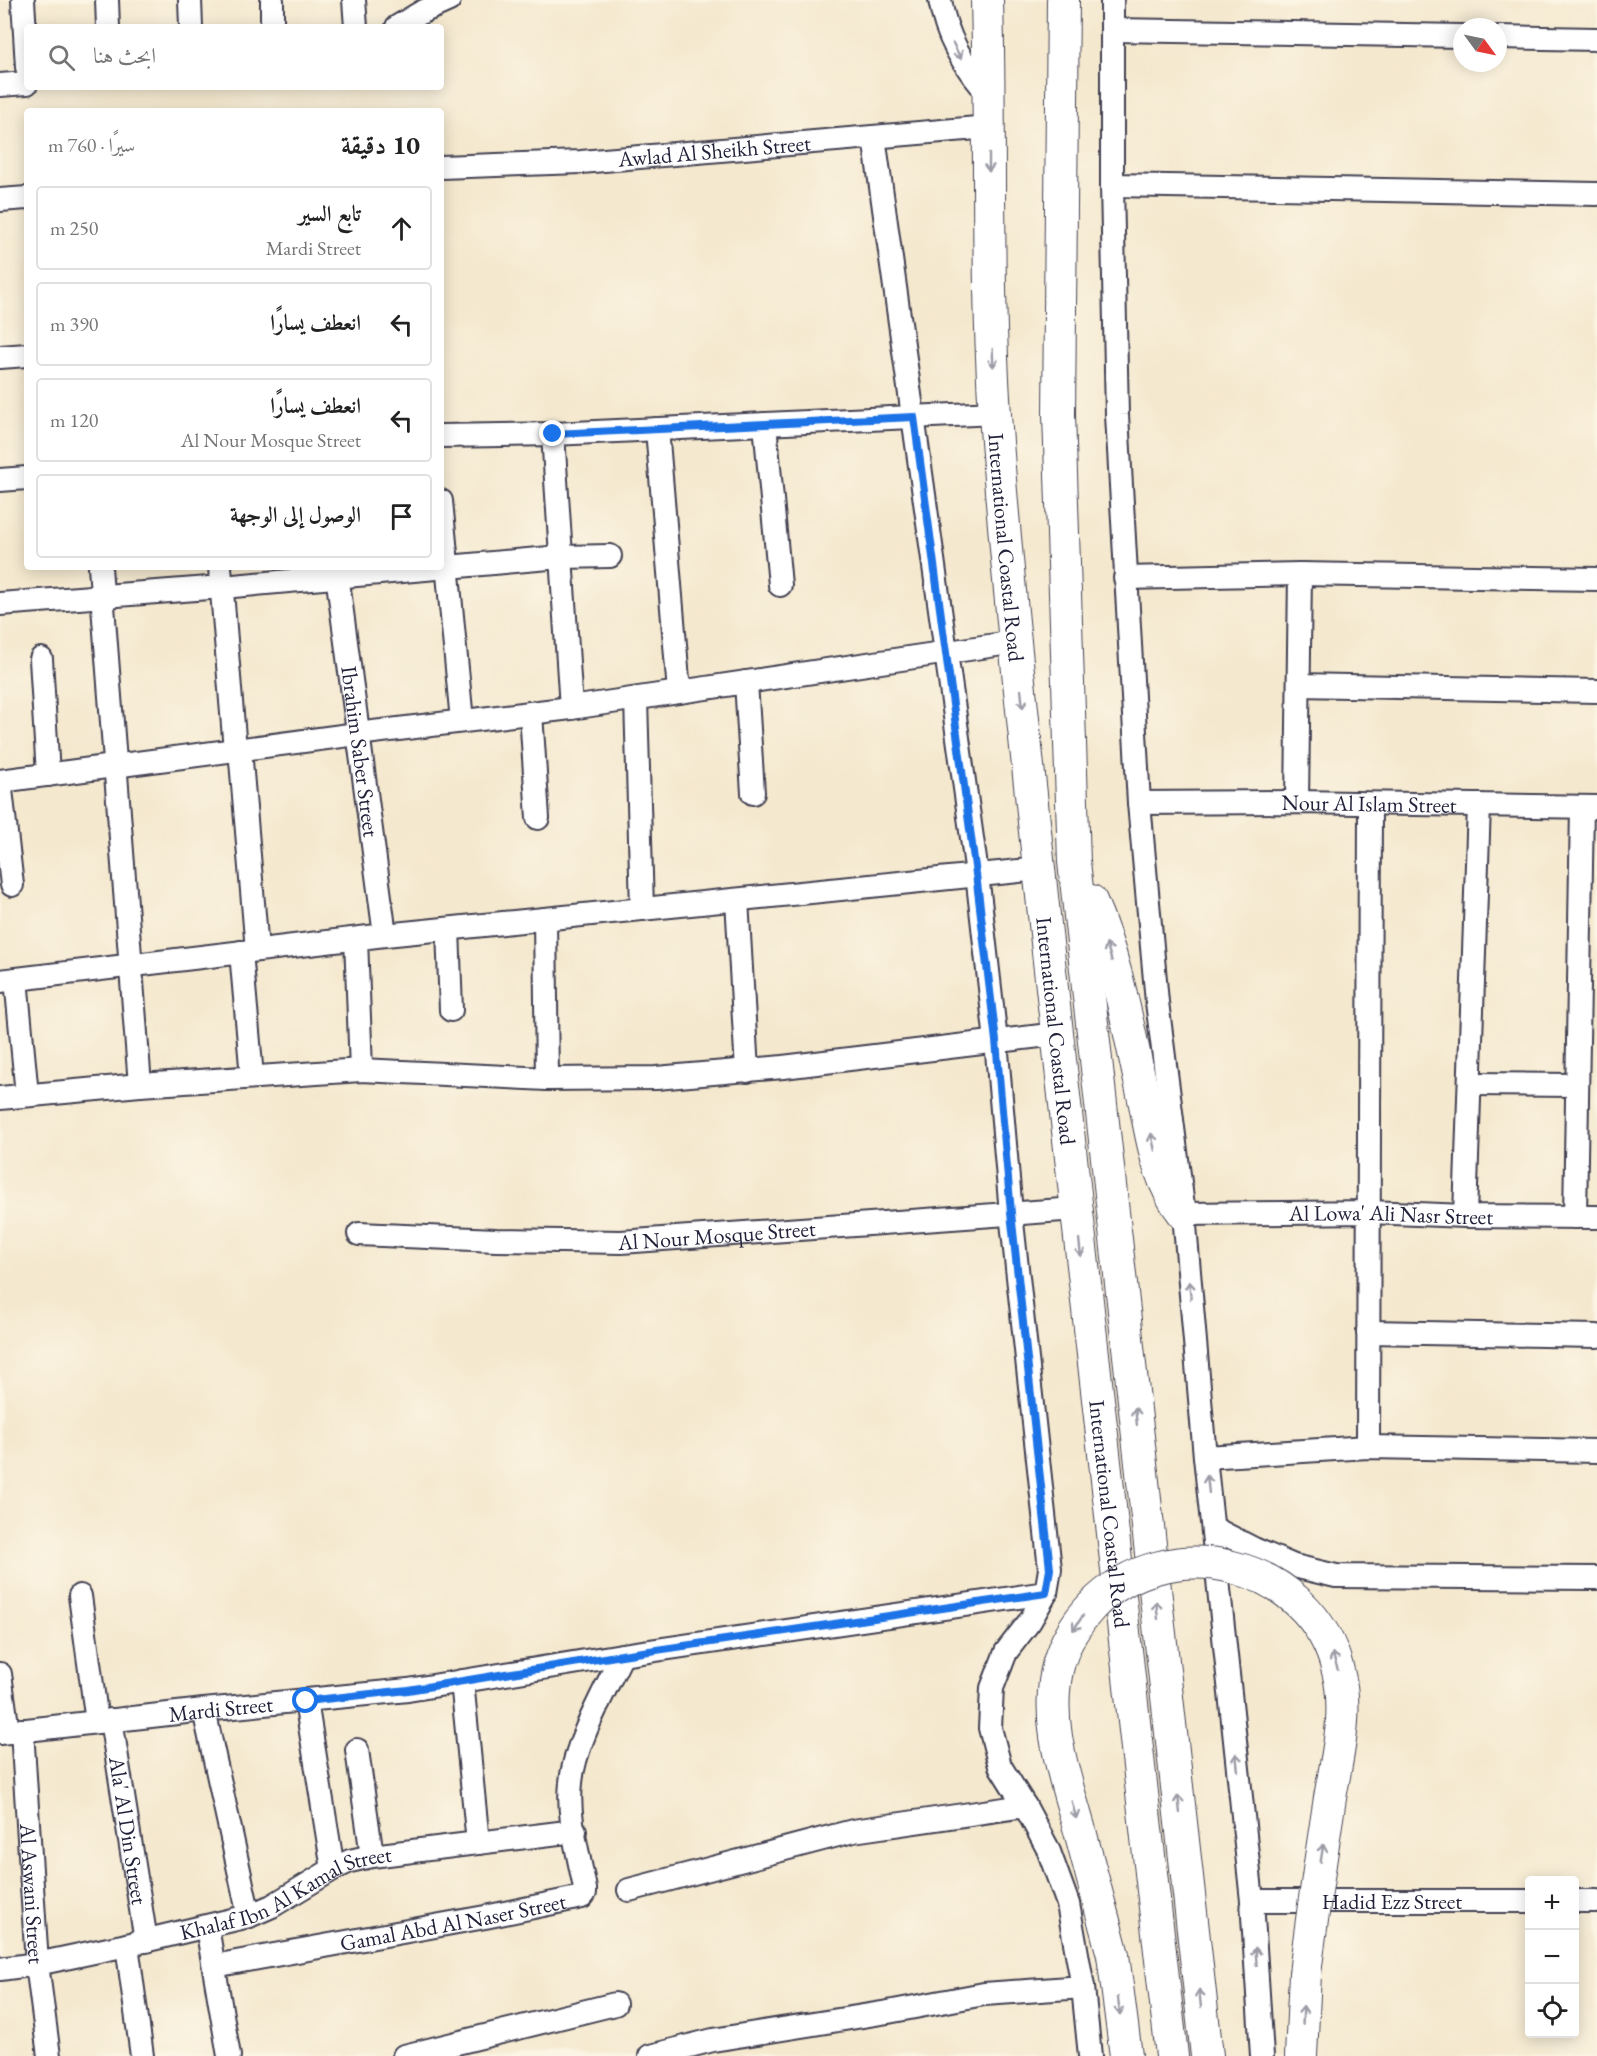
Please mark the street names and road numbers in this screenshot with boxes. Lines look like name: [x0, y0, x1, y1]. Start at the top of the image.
street label: Awlad Al Sheikh Street: [616, 128, 812, 174]
street label: International Coastal Road: [981, 432, 1031, 664]
street label: Ibrahim Saber Street: [334, 664, 386, 839]
street label: Nour Al Islam Street: [1281, 788, 1457, 820]
street label: International Coastal Road: [1029, 915, 1083, 1147]
street label: Al Lowa' Ali Nasr Street: [1288, 1198, 1493, 1231]
street label: Al Nour Mosque Street: [616, 1214, 817, 1257]
street label: International Coastal Road: [1082, 1398, 1137, 1630]
street label: Mardi Street: [167, 1689, 274, 1729]
street label: Ala' Al Din Street: [102, 1754, 154, 1907]
street label: Al Aswani Street: [13, 1822, 51, 1965]
street label: Khalaf Ibn Al Kamal Street: [177, 1840, 393, 1947]
street label: Gamal Abd Al Naser Street: [338, 1887, 569, 1958]
street label: Hadid Ezz Street: [1322, 1887, 1462, 1916]

